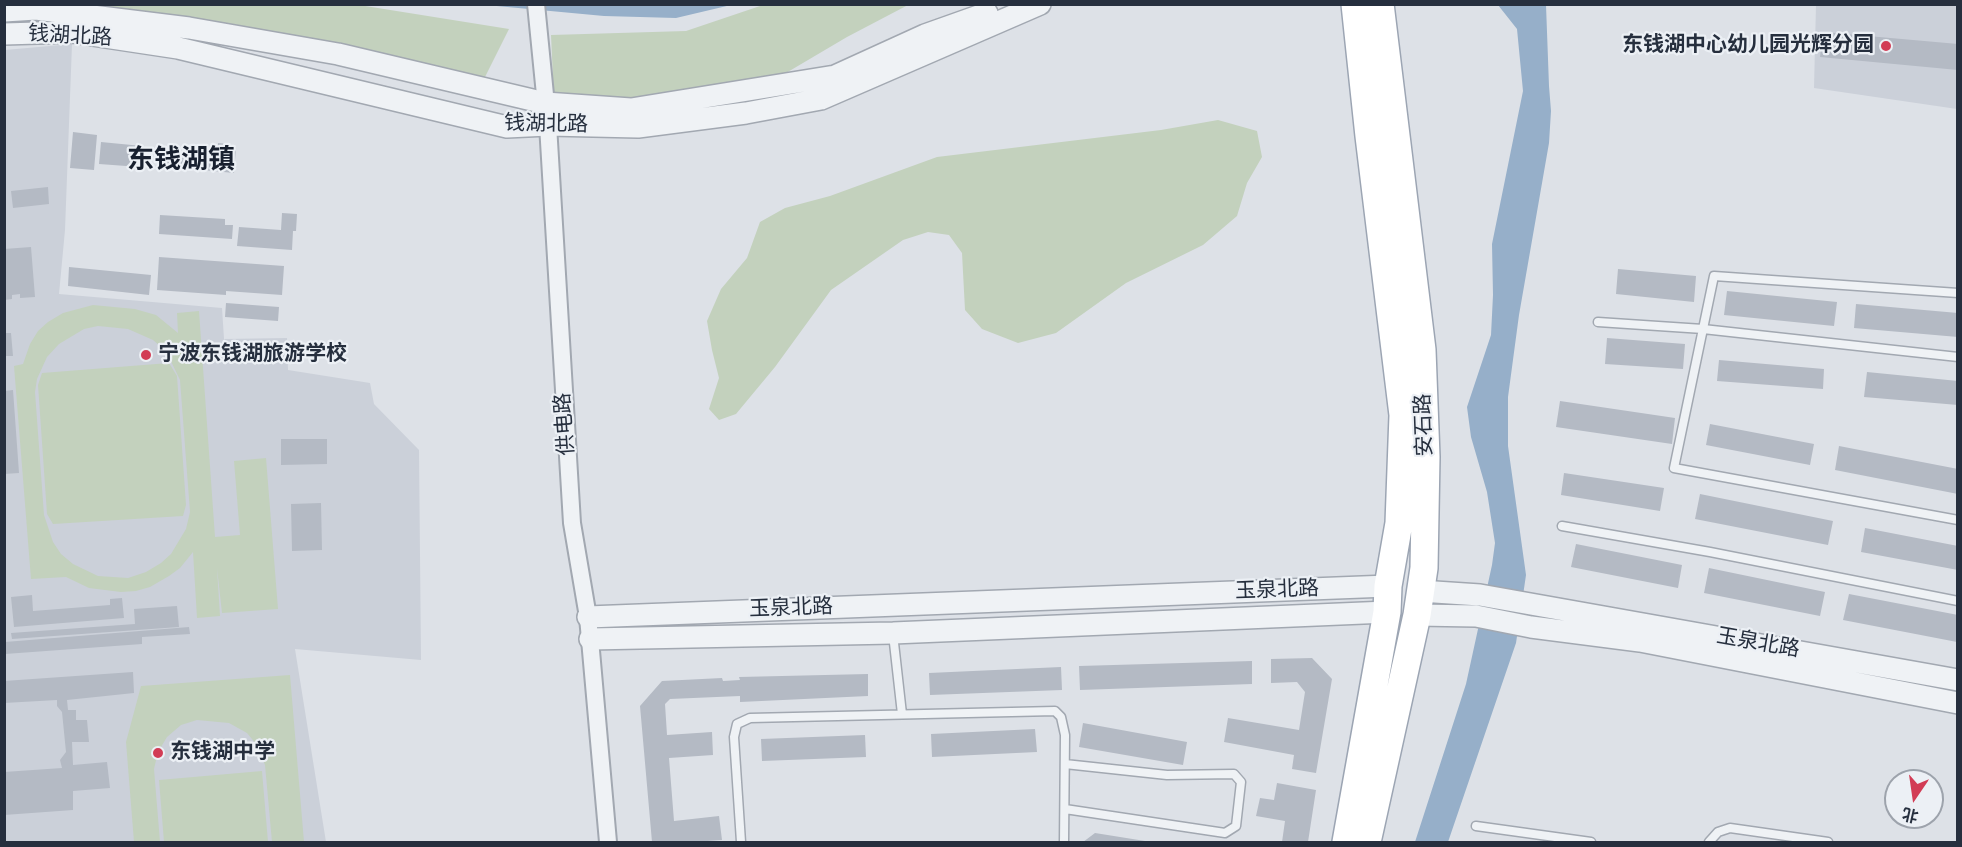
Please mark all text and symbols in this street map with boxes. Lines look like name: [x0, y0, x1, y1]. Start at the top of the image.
street label: 钱湖北路: [27, 22, 113, 52]
place label: 东钱湖中心幼儿园光辉分园: [1622, 33, 1874, 59]
marker: 东钱湖中心幼儿园光辉分园: [1879, 39, 1893, 53]
street label: 钱湖北路: [504, 112, 588, 138]
district label: 东钱湖镇: [127, 145, 235, 177]
place label: 宁波东钱湖旅游学校: [158, 342, 347, 368]
marker: 宁波东钱湖旅游学校: [139, 348, 153, 362]
street label: 供电路: [551, 392, 581, 456]
street label: 安石路: [1411, 393, 1439, 457]
street label: 玉泉北路: [1235, 577, 1319, 605]
street label: 玉泉北路: [749, 595, 833, 623]
street label: 玉泉北路: [1714, 624, 1802, 664]
place label: 东钱湖中学: [170, 740, 275, 766]
marker: 东钱湖中学: [151, 746, 165, 760]
north arrow: [1884, 769, 1944, 829]
text: 北: [1900, 802, 1921, 828]

